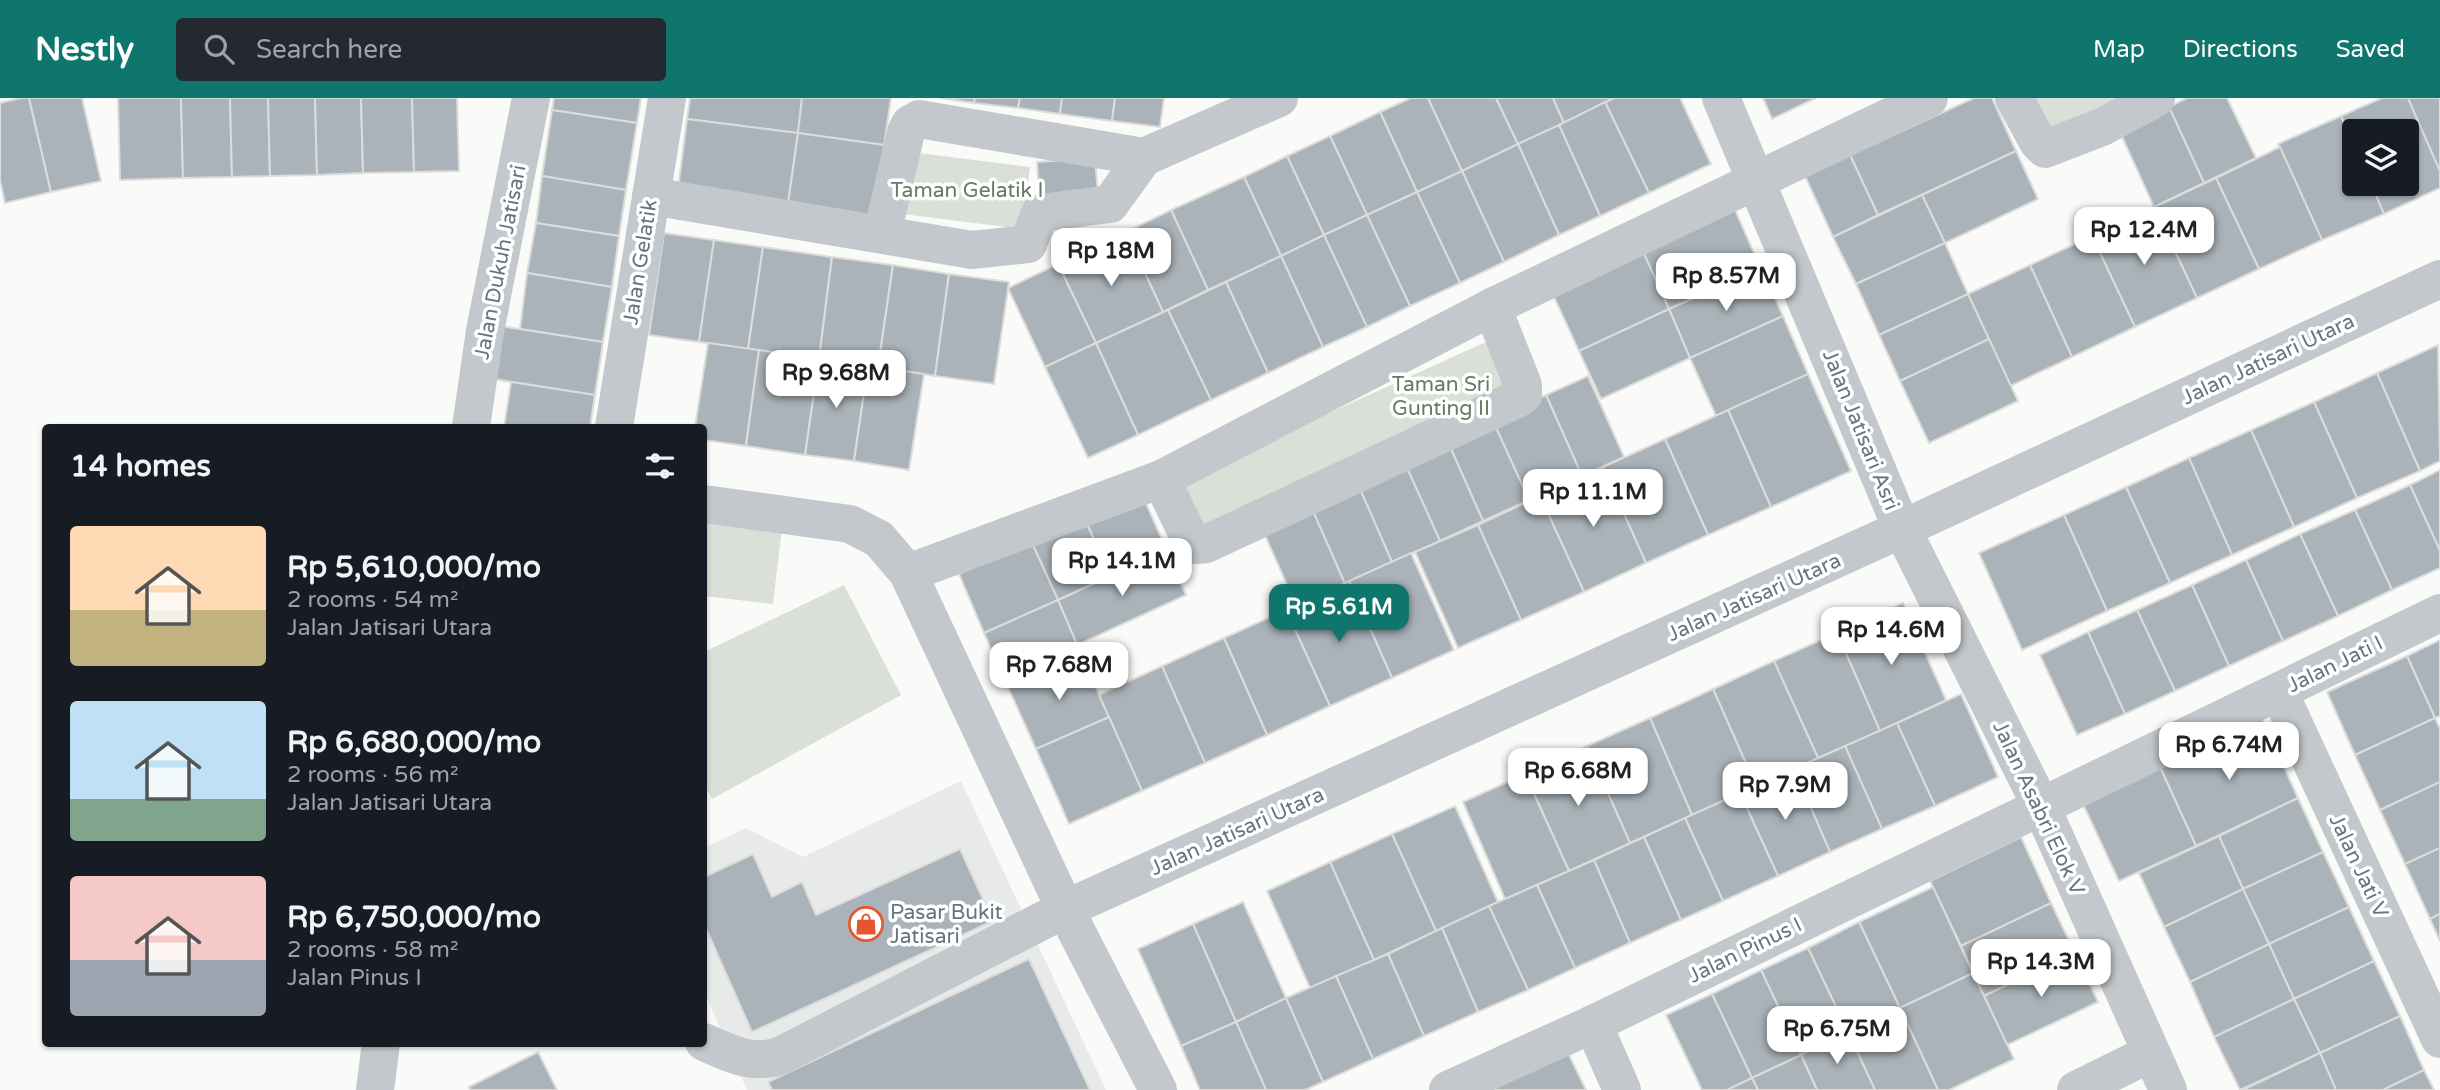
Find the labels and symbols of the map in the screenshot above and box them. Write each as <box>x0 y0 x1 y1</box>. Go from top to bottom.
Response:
street label: Jalan Dukuh Jatisari <box>469 163 532 361</box>
park label: Taman Gelatik I <box>891 178 1043 203</box>
street label: Jalan Gelatik <box>618 198 663 326</box>
pin: Rp 12.4M <box>2072 208 2216 267</box>
pin: Rp 18M <box>1054 228 1168 288</box>
pin: Rp 8.57M <box>1654 254 1798 313</box>
street label: Jalan Jatisari Utara <box>2178 309 2358 410</box>
street label: Jalan Jatisari Asri <box>1817 346 1904 514</box>
pin: Rp 9.68M <box>764 350 908 410</box>
park label: Taman Sri Gunting II <box>1392 372 1490 421</box>
pin: Rp 11.1M <box>1521 470 1665 529</box>
pin: Rp 14.1M <box>1050 538 1194 598</box>
street label: Jalan Jatisari Utara <box>1663 548 1845 647</box>
pin: Rp 5.61M <box>1267 584 1411 644</box>
pin: Rp 14.6M <box>1819 608 1963 667</box>
street label: Jalan Jati I <box>2283 631 2387 698</box>
pin: Rp 7.68M <box>987 642 1131 702</box>
street label: Jalan Asabri Elok V <box>1987 717 2090 900</box>
pin: Rp 6.74M <box>2157 722 2301 782</box>
pin: Rp 6.68M <box>1506 748 1650 808</box>
pin: Rp 7.9M <box>1720 762 1850 822</box>
street label: Jalan Jatisari Utara <box>1146 782 1328 881</box>
street label: Jalan Jati V <box>2324 810 2394 922</box>
place label: Pasar Bukit Jatisari <box>890 900 1003 949</box>
shop icon: Pasar Bukit Jatisari <box>847 905 885 943</box>
street label: Jalan Pinus I <box>1684 912 1806 989</box>
pin: Rp 14.3M <box>1969 940 2113 999</box>
pin: Rp 6.75M <box>1765 1006 1909 1066</box>

